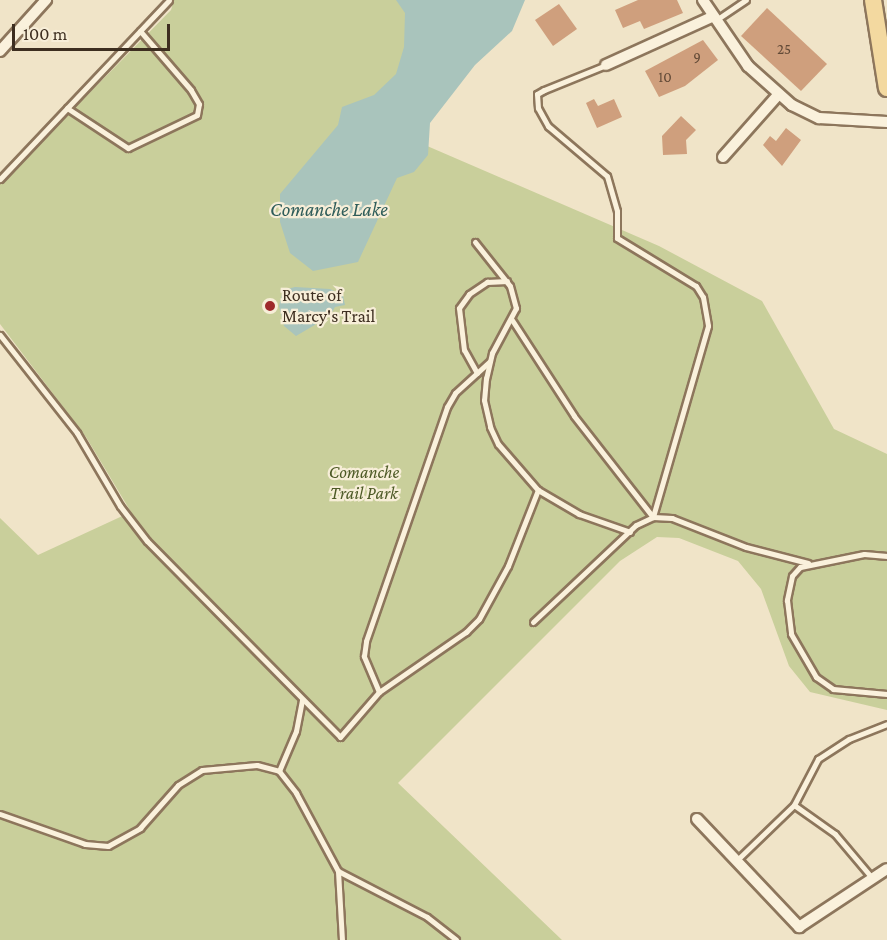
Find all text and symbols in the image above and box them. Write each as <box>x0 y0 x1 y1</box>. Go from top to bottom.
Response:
scale bar <box>15 12 172 50</box>
text: 100 m <box>23 24 67 44</box>
house number: 25 <box>777 41 791 59</box>
house number: 9 <box>693 49 701 67</box>
house number: 10 <box>658 69 672 87</box>
water label: Comanche Lake <box>270 197 388 221</box>
place label: Route of Marcy's Trail <box>282 285 375 328</box>
marker: Route of Marcy's Trail <box>263 299 277 313</box>
park label: Comanche Trail Park <box>329 462 399 504</box>

